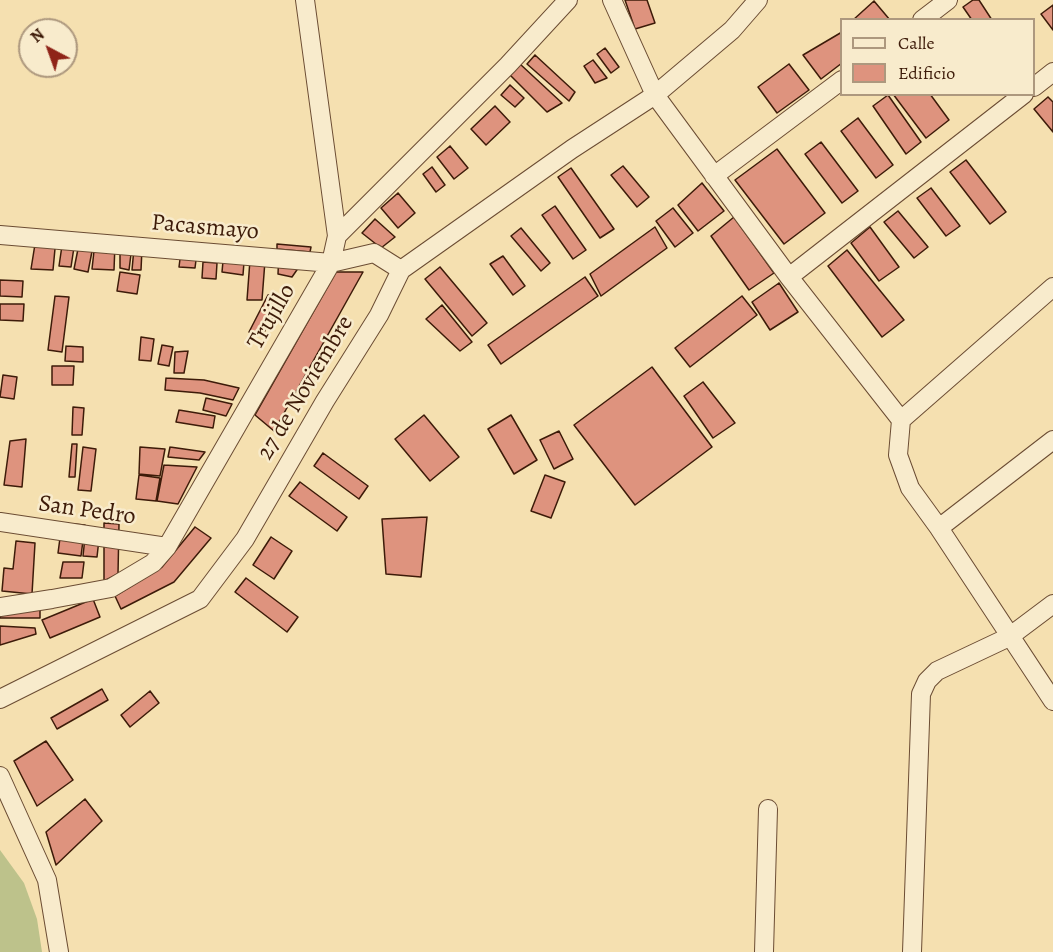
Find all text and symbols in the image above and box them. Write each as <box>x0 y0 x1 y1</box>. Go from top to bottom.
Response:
north arrow <box>18 18 78 78</box>
legend <box>840 18 1035 96</box>
text: N <box>26 24 49 48</box>
text: Calle <box>898 31 935 55</box>
text: Edificio <box>898 61 955 85</box>
street label: Pacasmayo <box>150 209 260 247</box>
street label: Trujillo <box>242 279 302 355</box>
street label: 27 de Noviembre <box>252 311 360 465</box>
street label: San Pedro <box>36 490 138 532</box>

